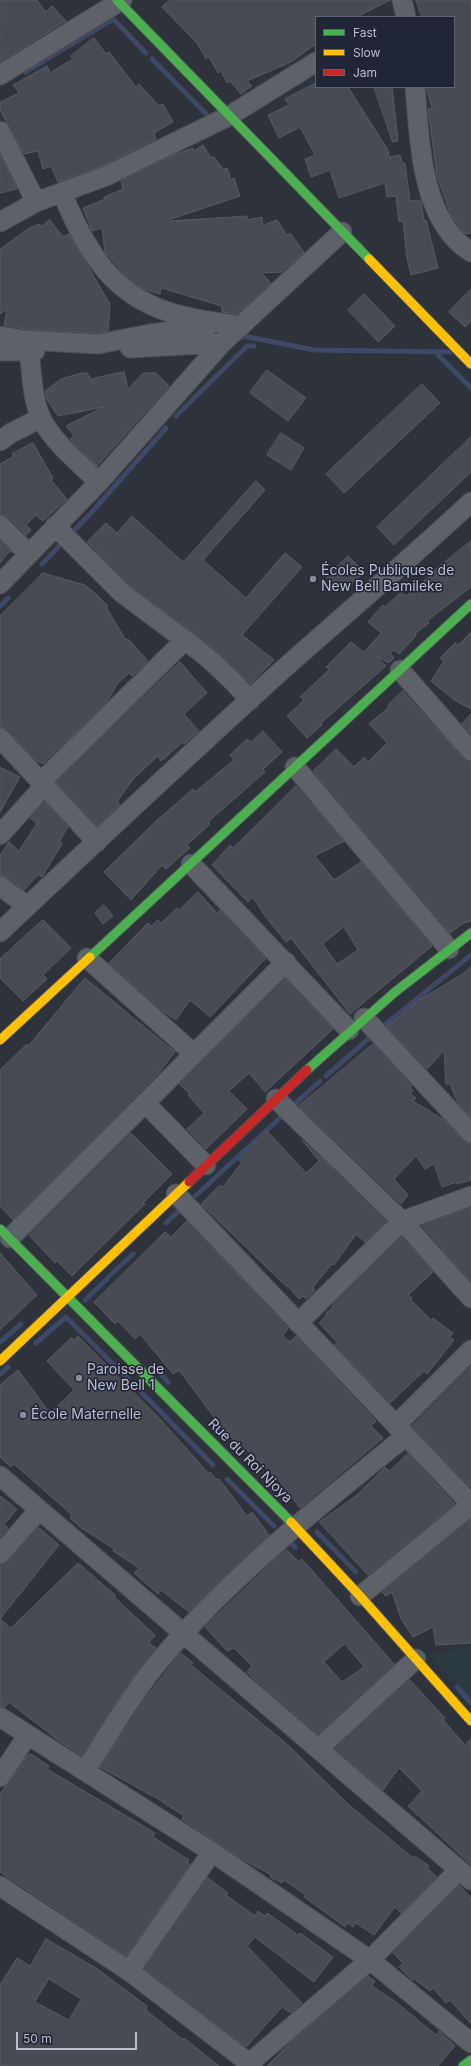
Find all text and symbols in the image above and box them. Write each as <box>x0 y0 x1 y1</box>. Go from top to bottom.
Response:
legend <box>315 16 455 88</box>
text: Fast <box>353 25 377 40</box>
text: Slow <box>353 45 380 60</box>
text: Jam <box>353 65 377 80</box>
place label: Écoles Publiques de New Bell Bamileke <box>321 563 454 596</box>
marker: Écoles Publiques de New Bell Bamileke <box>308 574 318 584</box>
place label: Paroisse de New Bell 1 <box>87 1362 164 1394</box>
marker: Paroisse de New Bell 1 <box>74 1373 84 1383</box>
place label: École Maternelle <box>31 1407 141 1423</box>
marker: École Maternelle <box>18 1410 28 1420</box>
street label: Rue du Roi Njoya <box>204 1415 296 1507</box>
scale bar <box>18 2024 139 2050</box>
text: 50 m <box>23 2031 52 2046</box>

